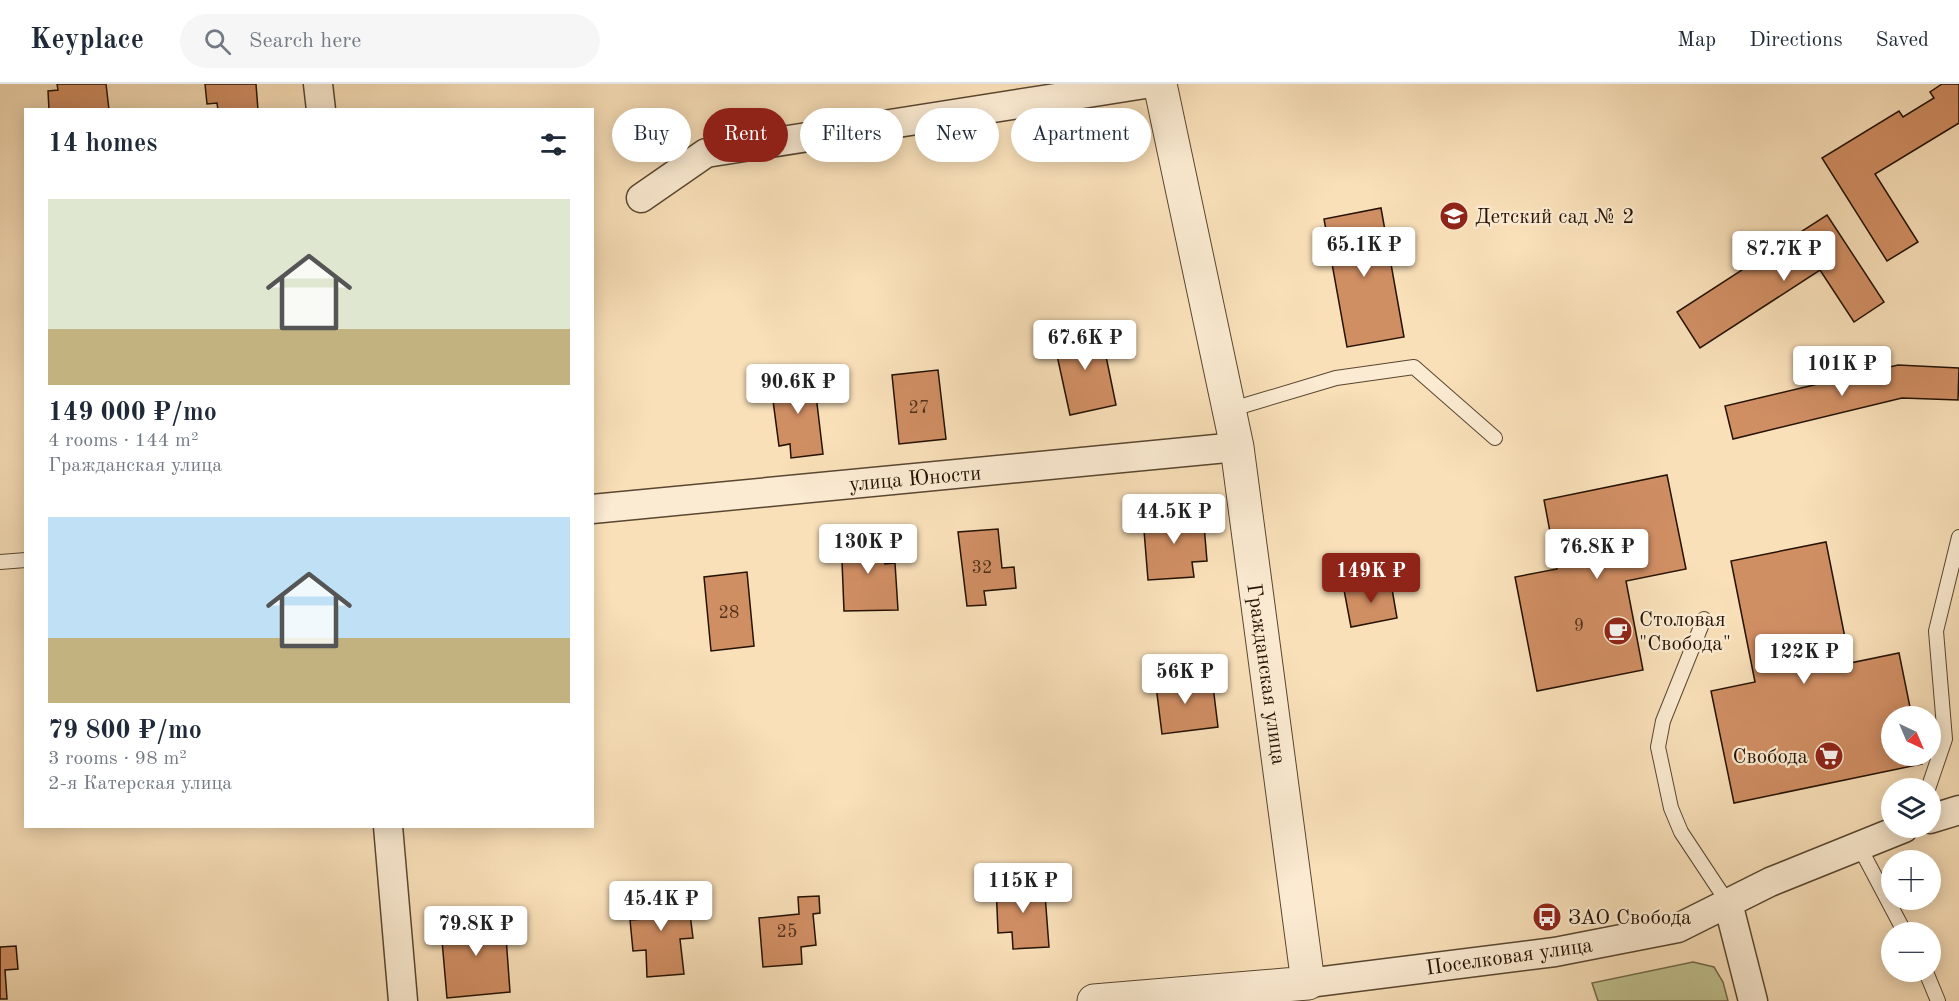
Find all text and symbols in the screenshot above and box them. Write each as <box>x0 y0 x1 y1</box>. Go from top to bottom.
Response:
search box <box>180 14 600 68</box>
icon: search <box>201 25 234 58</box>
text: Keyplace <box>30 27 144 55</box>
text: Search here <box>249 30 361 52</box>
text: Map <box>1677 30 1716 51</box>
text: Directions <box>1749 30 1843 51</box>
text: Saved <box>1876 30 1929 51</box>
chip: Buy <box>612 108 691 162</box>
chip: Rent <box>703 108 788 162</box>
chip: Filters <box>800 108 903 162</box>
chip: New <box>915 108 999 162</box>
chip: Apartment <box>1011 108 1151 162</box>
icon: filters <box>537 128 570 161</box>
text: 14 homes <box>48 131 157 157</box>
school or university icon: Детский сад № 2 <box>1438 200 1470 232</box>
place label: Детский сад № 2 <box>1475 207 1634 228</box>
pin: 65.1K ₽ <box>1309 227 1419 278</box>
pin: 87.7K ₽ <box>1729 231 1839 282</box>
text: 65.1K ₽ <box>1326 236 1402 256</box>
icon: home <box>255 238 363 346</box>
text: 87.7K ₽ <box>1746 240 1822 260</box>
pin: 67.6K ₽ <box>1030 320 1140 371</box>
text: 67.6K ₽ <box>1047 329 1123 349</box>
pin: 101K ₽ <box>1793 346 1891 397</box>
text: 101K ₽ <box>1807 355 1877 375</box>
pin: 90.6K ₽ <box>743 364 853 415</box>
text: 90.6K ₽ <box>760 373 836 393</box>
house number: 27 <box>909 399 929 417</box>
text: 149 000 ₽/mo <box>48 400 217 426</box>
text: 4 rooms · 144 m² <box>48 431 198 451</box>
text: Гражданская улица <box>48 456 222 476</box>
street label: улица Юности <box>848 463 982 496</box>
pin: 44.5K ₽ <box>1119 494 1229 545</box>
text: 44.5K ₽ <box>1136 503 1212 523</box>
pin: 130K ₽ <box>819 524 917 575</box>
pin: 76.8K ₽ <box>1542 529 1652 580</box>
text: 130K ₽ <box>833 533 903 553</box>
text: 76.8K ₽ <box>1559 538 1635 558</box>
pin: 149K ₽ <box>1322 553 1420 604</box>
icon: home <box>255 556 363 664</box>
house number: 32 <box>972 559 992 577</box>
text: 149K ₽ <box>1336 562 1406 582</box>
street label: Гражданская улица <box>1242 582 1289 766</box>
house number: 28 <box>719 604 739 622</box>
place label: Столовая "Свобода" <box>1639 610 1731 655</box>
cafe icon: Столовая "Свобода" <box>1602 615 1634 647</box>
house number: 9 <box>1574 617 1584 635</box>
pin: 122K ₽ <box>1755 634 1853 685</box>
text: 122K ₽ <box>1769 643 1839 663</box>
pin: 56K ₽ <box>1143 654 1227 705</box>
text: 56K ₽ <box>1156 663 1214 683</box>
north arrow <box>1881 706 1941 766</box>
map controls <box>1881 706 1941 982</box>
text: 79 800 ₽/mo <box>48 718 202 744</box>
supermarket icon: Свобода <box>1813 740 1845 772</box>
place label: Свобода <box>1733 747 1808 768</box>
text: 3 rooms · 98 m² <box>48 749 187 769</box>
text: 2-я Катерская улица <box>48 774 232 794</box>
button: layers <box>1881 778 1941 838</box>
button: + <box>1881 850 1941 910</box>
pin: 115K ₽ <box>974 863 1072 914</box>
text: 115K ₽ <box>988 872 1058 892</box>
pin: 45.4K ₽ <box>606 881 716 932</box>
text: 45.4K ₽ <box>623 890 699 910</box>
bus stop icon: ЗАО Свобода <box>1531 901 1563 933</box>
pin: 79.8K ₽ <box>421 906 531 957</box>
place label: ЗАО Свобода <box>1568 908 1691 929</box>
text: 79.8K ₽ <box>438 915 514 935</box>
button: − <box>1881 922 1941 982</box>
house number: 25 <box>777 923 797 941</box>
street label: Поселковая улица <box>1424 935 1594 980</box>

